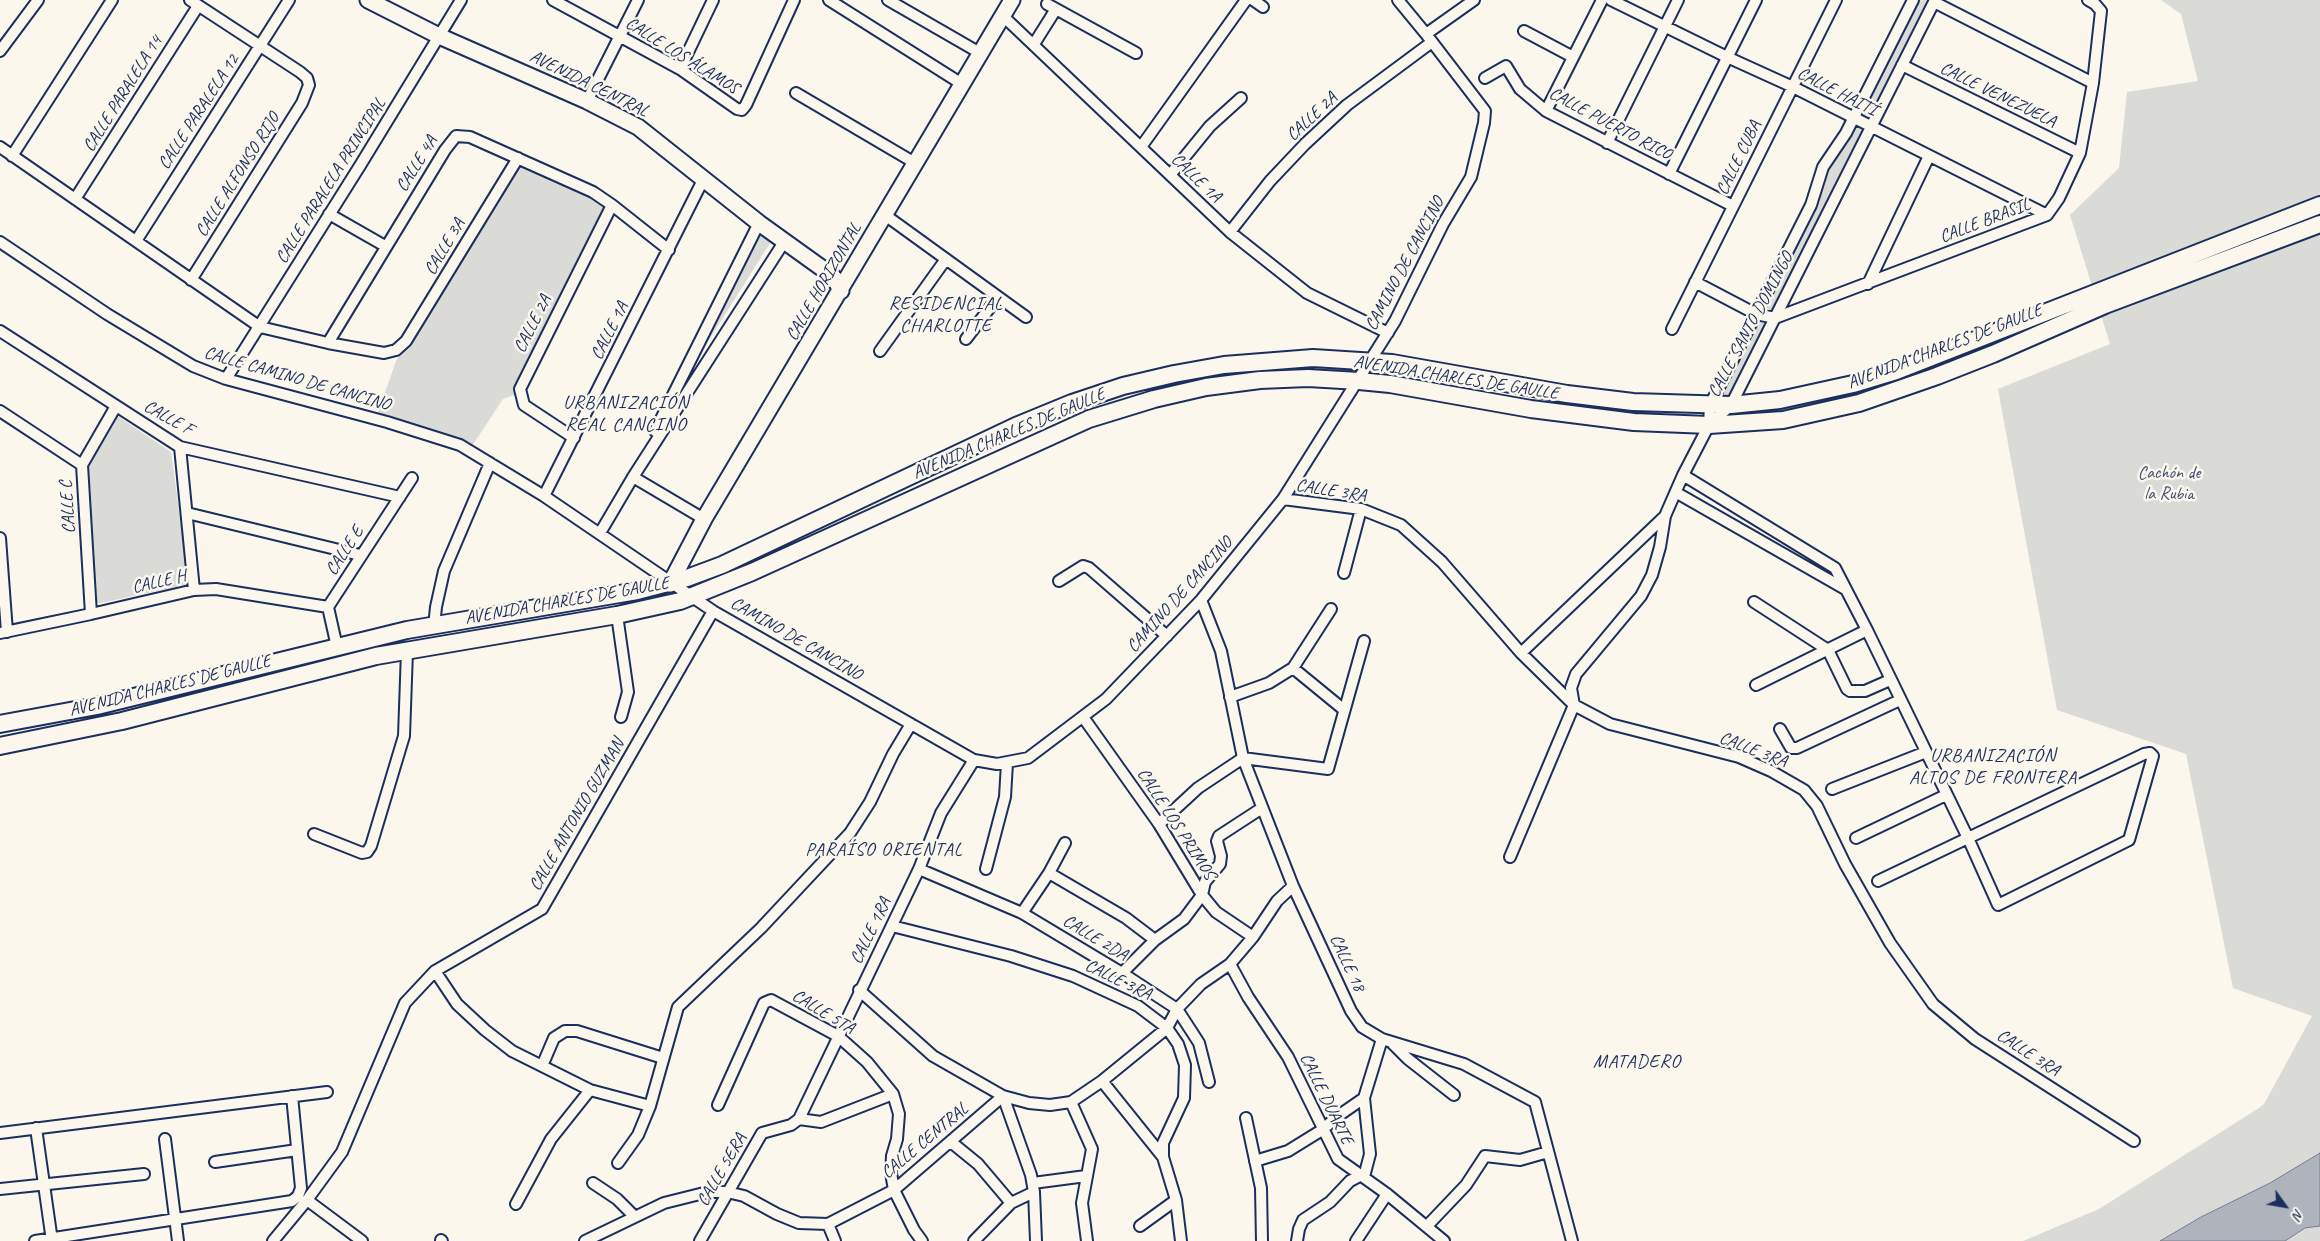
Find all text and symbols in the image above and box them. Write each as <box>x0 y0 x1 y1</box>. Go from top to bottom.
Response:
street label: CALLE LOS ÁLAMOS <box>621 13 743 99</box>
street label: CALLE PARALELA 14 <box>79 32 167 156</box>
street label: AVENIDA CENTRAL <box>526 46 652 122</box>
street label: CALLE PARALELA 12 <box>154 50 244 174</box>
street label: CALLE VENEZUELA <box>1936 58 2060 132</box>
street label: CALLE HAITÍ <box>1794 63 1880 121</box>
street label: CALLE PUERTO RICO <box>1545 83 1675 165</box>
street label: CALLE 2A <box>1282 88 1342 146</box>
street label: CALLE PARALELA PRINCIPAL <box>271 94 391 268</box>
street label: CALLE ALFONSO RIJO <box>191 109 285 241</box>
street label: CALLE CUBA <box>1712 117 1766 199</box>
street label: CALLE 4A <box>391 132 443 196</box>
street label: CALLE 1A <box>1166 149 1226 207</box>
street label: CAMINO DE CANCINO <box>1361 194 1449 334</box>
street label: CALLE BRASIL <box>1937 194 2033 248</box>
street label: CALLE 3A <box>420 215 470 279</box>
street label: CALLE HORIZONTAL <box>782 219 866 345</box>
street label: CALLE SANTO DOMINGO <box>1704 249 1798 401</box>
street label: CALLE 2A <box>509 292 557 356</box>
district label: RESIDENCIAL CHARLOTTE <box>888 293 1004 337</box>
street label: CALLE 1A <box>586 299 634 363</box>
street label: AVENIDA CHARLES DE GAULLE <box>1845 300 2045 394</box>
street label: CALLE CAMINO DE CANCINO <box>201 342 393 416</box>
street label: AVENIDA CHARLES DE GAULLE <box>1352 351 1560 405</box>
street label: AVENIDA CHARLES DE GAULLE <box>910 384 1108 484</box>
district label: URBANIZACIÓN REAL CANCINO <box>562 392 690 436</box>
street label: CALLE F <box>140 396 196 440</box>
park label: Cachón de la Rubia <box>2138 462 2200 504</box>
street label: CALLE 3RA <box>1294 475 1368 507</box>
street label: CALLE C <box>55 480 81 534</box>
street label: CALLE E <box>321 522 369 580</box>
street label: CAMINO DE CANCINO <box>1122 533 1238 657</box>
street label: CALLE H <box>130 565 188 599</box>
street label: AVENIDA CHARLES DE GAULLE <box>463 572 671 630</box>
street label: CAMINO DE CANCINO <box>727 593 865 685</box>
street label: AVENIDA CHARLES DE GAULLE <box>67 650 273 722</box>
street label: CALLE 3RA <box>1716 727 1790 773</box>
street label: CALLE ANTONIO GUZMAN <box>525 735 629 895</box>
district label: URBANIZACIÓN ALTOS DE FRONTERA <box>1908 745 2078 789</box>
street label: CALLE LOS PRIMOS <box>1132 764 1220 884</box>
district label: PARAÍSO ORIENTAL <box>803 839 965 861</box>
street label: CALLE 1RA <box>846 894 896 968</box>
street label: CALLE 2DA <box>1059 910 1131 966</box>
street label: CALLE 18 <box>1324 931 1370 995</box>
street label: CALLE 3RA <box>1081 955 1155 1005</box>
street label: CALLE 5TA <box>788 985 858 1039</box>
street label: CALLE 3RA <box>1992 1025 2064 1081</box>
street label: CALLE DUARTE <box>1295 1050 1357 1148</box>
district label: MATADERO <box>1592 1051 1682 1073</box>
street label: CALLE CENTRAL <box>877 1098 973 1184</box>
street label: CALLE 5ERA <box>692 1130 752 1210</box>
north arrow <box>2260 1181 2310 1231</box>
text: N <box>2289 1206 2308 1222</box>

